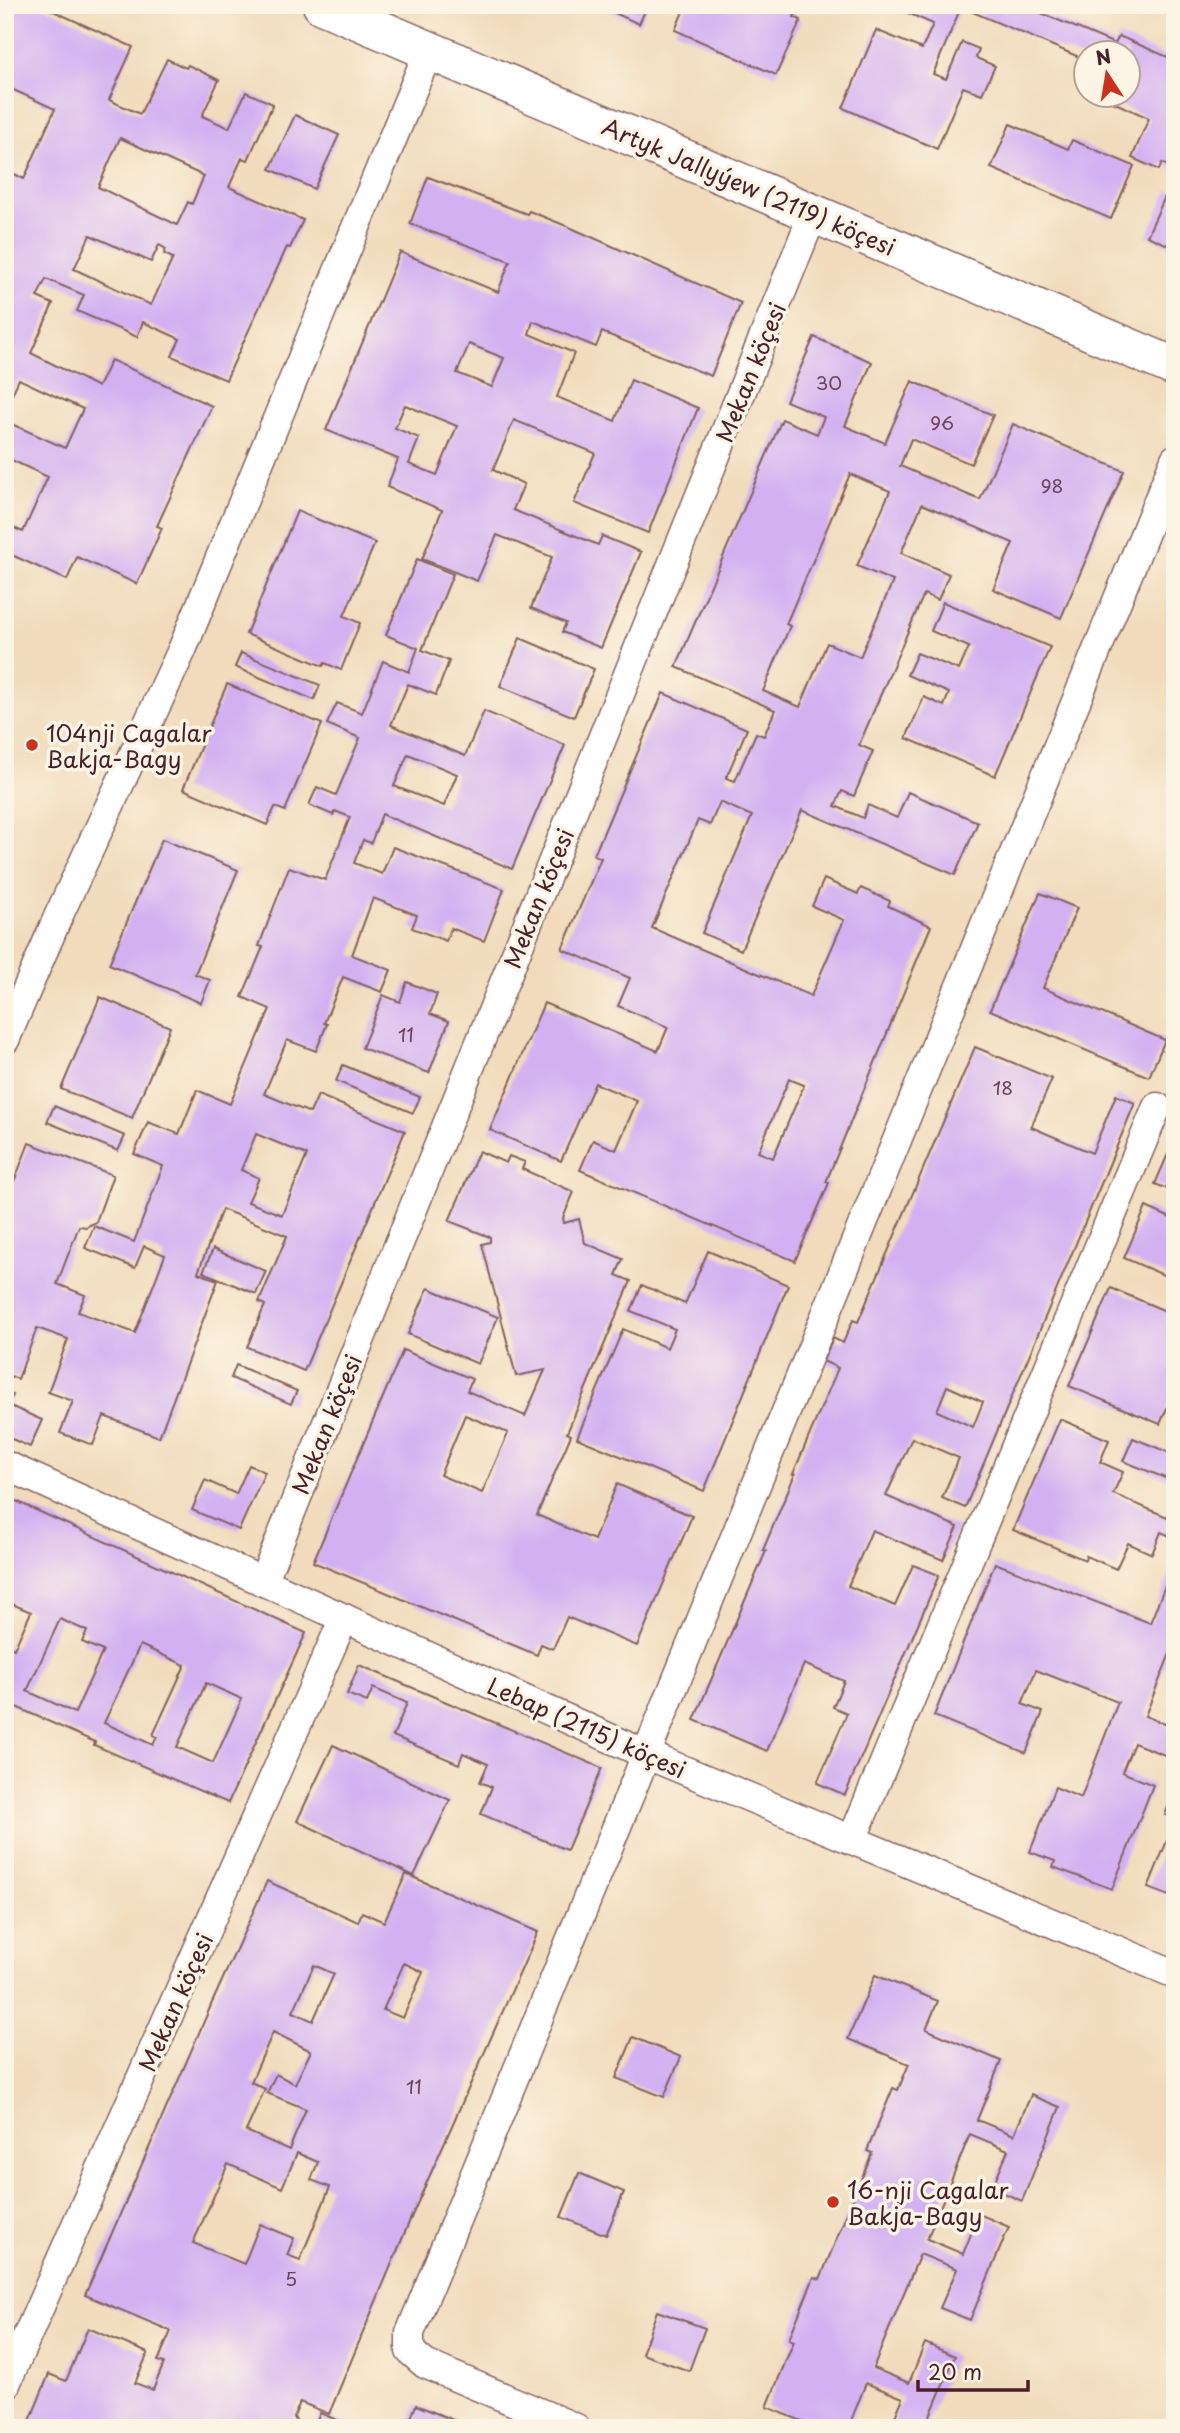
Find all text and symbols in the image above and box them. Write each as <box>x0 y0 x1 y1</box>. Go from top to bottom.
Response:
north arrow <box>1072 38 1142 108</box>
text: N <box>1093 41 1114 72</box>
street label: Artyk Jallyýew (2119) köçesi <box>597 108 901 264</box>
street label: Mekan köçesi <box>706 297 794 447</box>
house number: 30 <box>816 368 842 396</box>
house number: 96 <box>930 408 954 436</box>
house number: 98 <box>1041 471 1064 499</box>
place label: 104nji Cagalar Bakja-Bagy <box>46 715 212 776</box>
marker: 104nji Cagalar Bakja-Bagy <box>24 737 40 753</box>
street label: Mekan köçesi <box>494 823 582 973</box>
house number: 11 <box>398 1020 414 1048</box>
house number: 18 <box>993 1073 1013 1101</box>
street label: Mekan köçesi <box>282 1349 370 1499</box>
street label: Lebap (2115) köçesi <box>482 1667 692 1787</box>
street label: Mekan köçesi <box>129 1927 221 2077</box>
house number: 11 <box>406 2072 422 2100</box>
place label: 16-nji Cagalar Bakja-Bagy <box>847 2172 1009 2233</box>
marker: 16-nji Cagalar Bakja-Bagy <box>825 2194 841 2210</box>
house number: 5 <box>285 2264 297 2292</box>
scale bar <box>918 2349 1028 2393</box>
text: 20 m <box>928 2355 982 2387</box>

